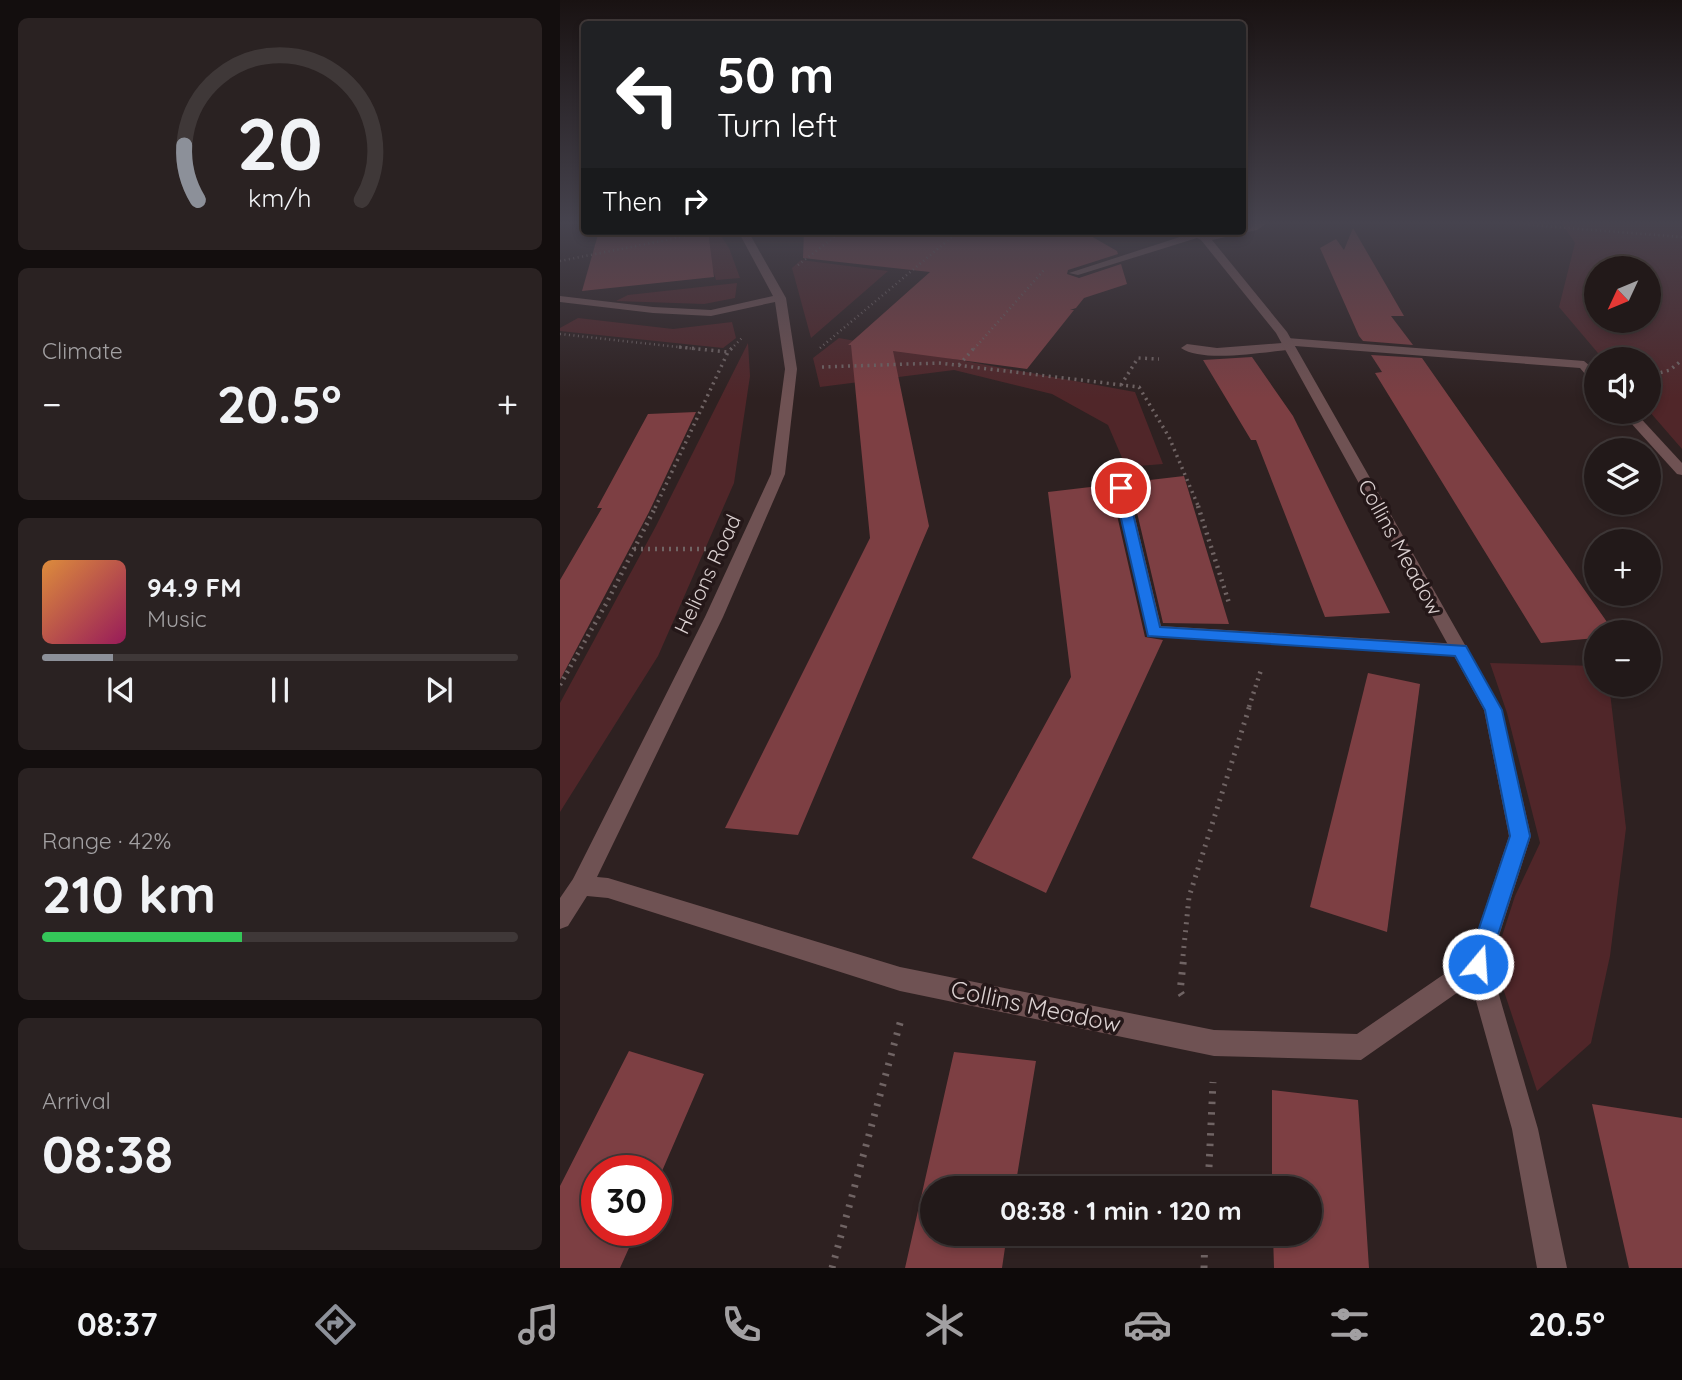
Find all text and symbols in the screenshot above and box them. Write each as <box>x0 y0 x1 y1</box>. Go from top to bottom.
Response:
text: 50 m <box>717 44 834 105</box>
icon: left <box>602 49 693 140</box>
text: 20 <box>237 97 323 188</box>
text: Turn left <box>717 105 838 145</box>
text: km/h <box>248 182 312 213</box>
icon: right <box>676 182 714 220</box>
text: Then <box>602 185 662 218</box>
north arrow <box>1584 256 1661 332</box>
map controls <box>1584 256 1661 697</box>
text: Climate <box>42 336 123 365</box>
button: sound <box>1584 347 1661 424</box>
text: 20.5° <box>217 371 342 436</box>
text: − <box>42 380 62 428</box>
text: + <box>497 380 518 428</box>
button: layers <box>1584 438 1661 515</box>
pin <box>1091 458 1151 518</box>
icon: arrive <box>1102 469 1140 507</box>
street label: Collins Meadow <box>1353 474 1449 620</box>
street label: Helions Road <box>668 510 746 638</box>
button: + <box>1584 529 1661 606</box>
text: 94.9 FM <box>147 571 241 604</box>
text: Music <box>147 604 207 633</box>
button: − <box>1584 620 1661 697</box>
icon: previous <box>102 671 140 709</box>
icon: pause <box>261 671 299 709</box>
icon: next <box>420 671 458 709</box>
text: Range · 42% <box>42 826 171 855</box>
text: 210 km <box>42 861 216 926</box>
position arrow <box>1441 927 1515 1001</box>
street label: Collins Meadow <box>948 973 1124 1039</box>
text: Arrival <box>42 1086 111 1115</box>
text: 08:38 <box>42 1121 173 1186</box>
speed limit sign: 30 <box>581 1155 672 1246</box>
text: 08:38 · 1 min · 120 m <box>1000 1194 1242 1227</box>
icon: directions <box>311 1300 360 1349</box>
icon: music <box>514 1300 563 1349</box>
icon: phone <box>717 1300 766 1349</box>
icon: climate <box>920 1300 969 1349</box>
icon: car <box>1123 1300 1172 1349</box>
icon: filters <box>1325 1300 1374 1349</box>
text: 08:37 <box>77 1304 158 1344</box>
text: 20.5° <box>1528 1304 1605 1344</box>

